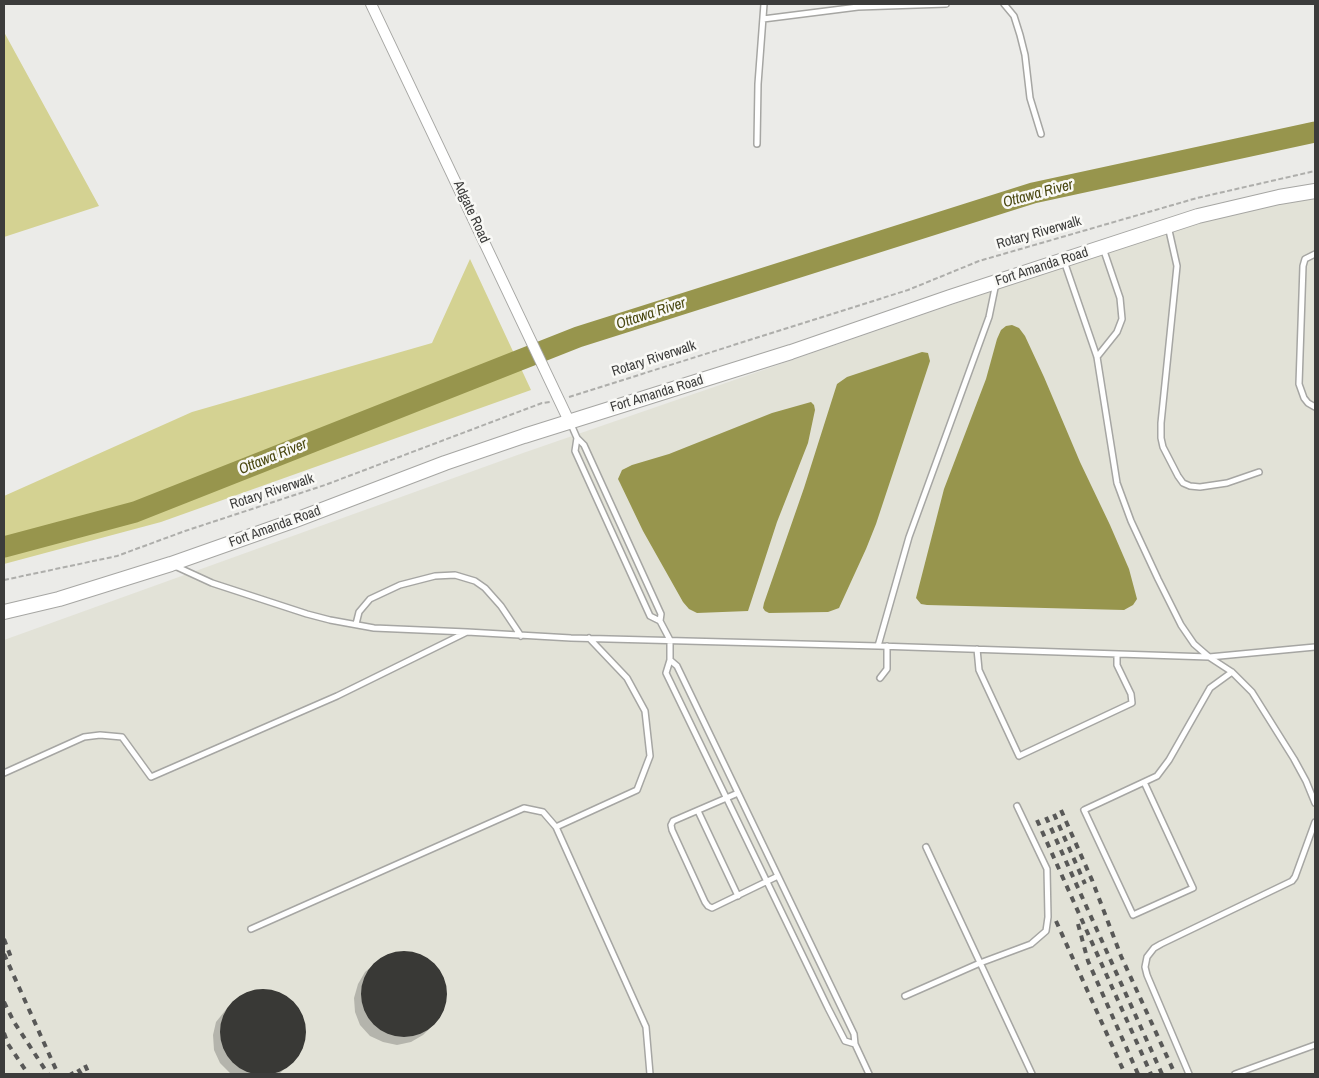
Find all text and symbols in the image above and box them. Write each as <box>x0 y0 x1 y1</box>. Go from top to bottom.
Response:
water label: Ottawa River <box>1001 176 1075 212</box>
street label: Adgate Road <box>449 178 493 246</box>
street label: Rotary Riverwalk <box>995 213 1083 253</box>
street label: Fort Amanda Road <box>994 244 1090 290</box>
water label: Ottawa River <box>614 294 688 334</box>
street label: Rotary Riverwalk <box>610 338 698 380</box>
street label: Fort Amanda Road <box>608 372 706 416</box>
water label: Ottawa River <box>236 435 310 479</box>
street label: Rotary Riverwalk <box>228 471 316 513</box>
street label: Fort Amanda Road <box>227 503 323 551</box>

